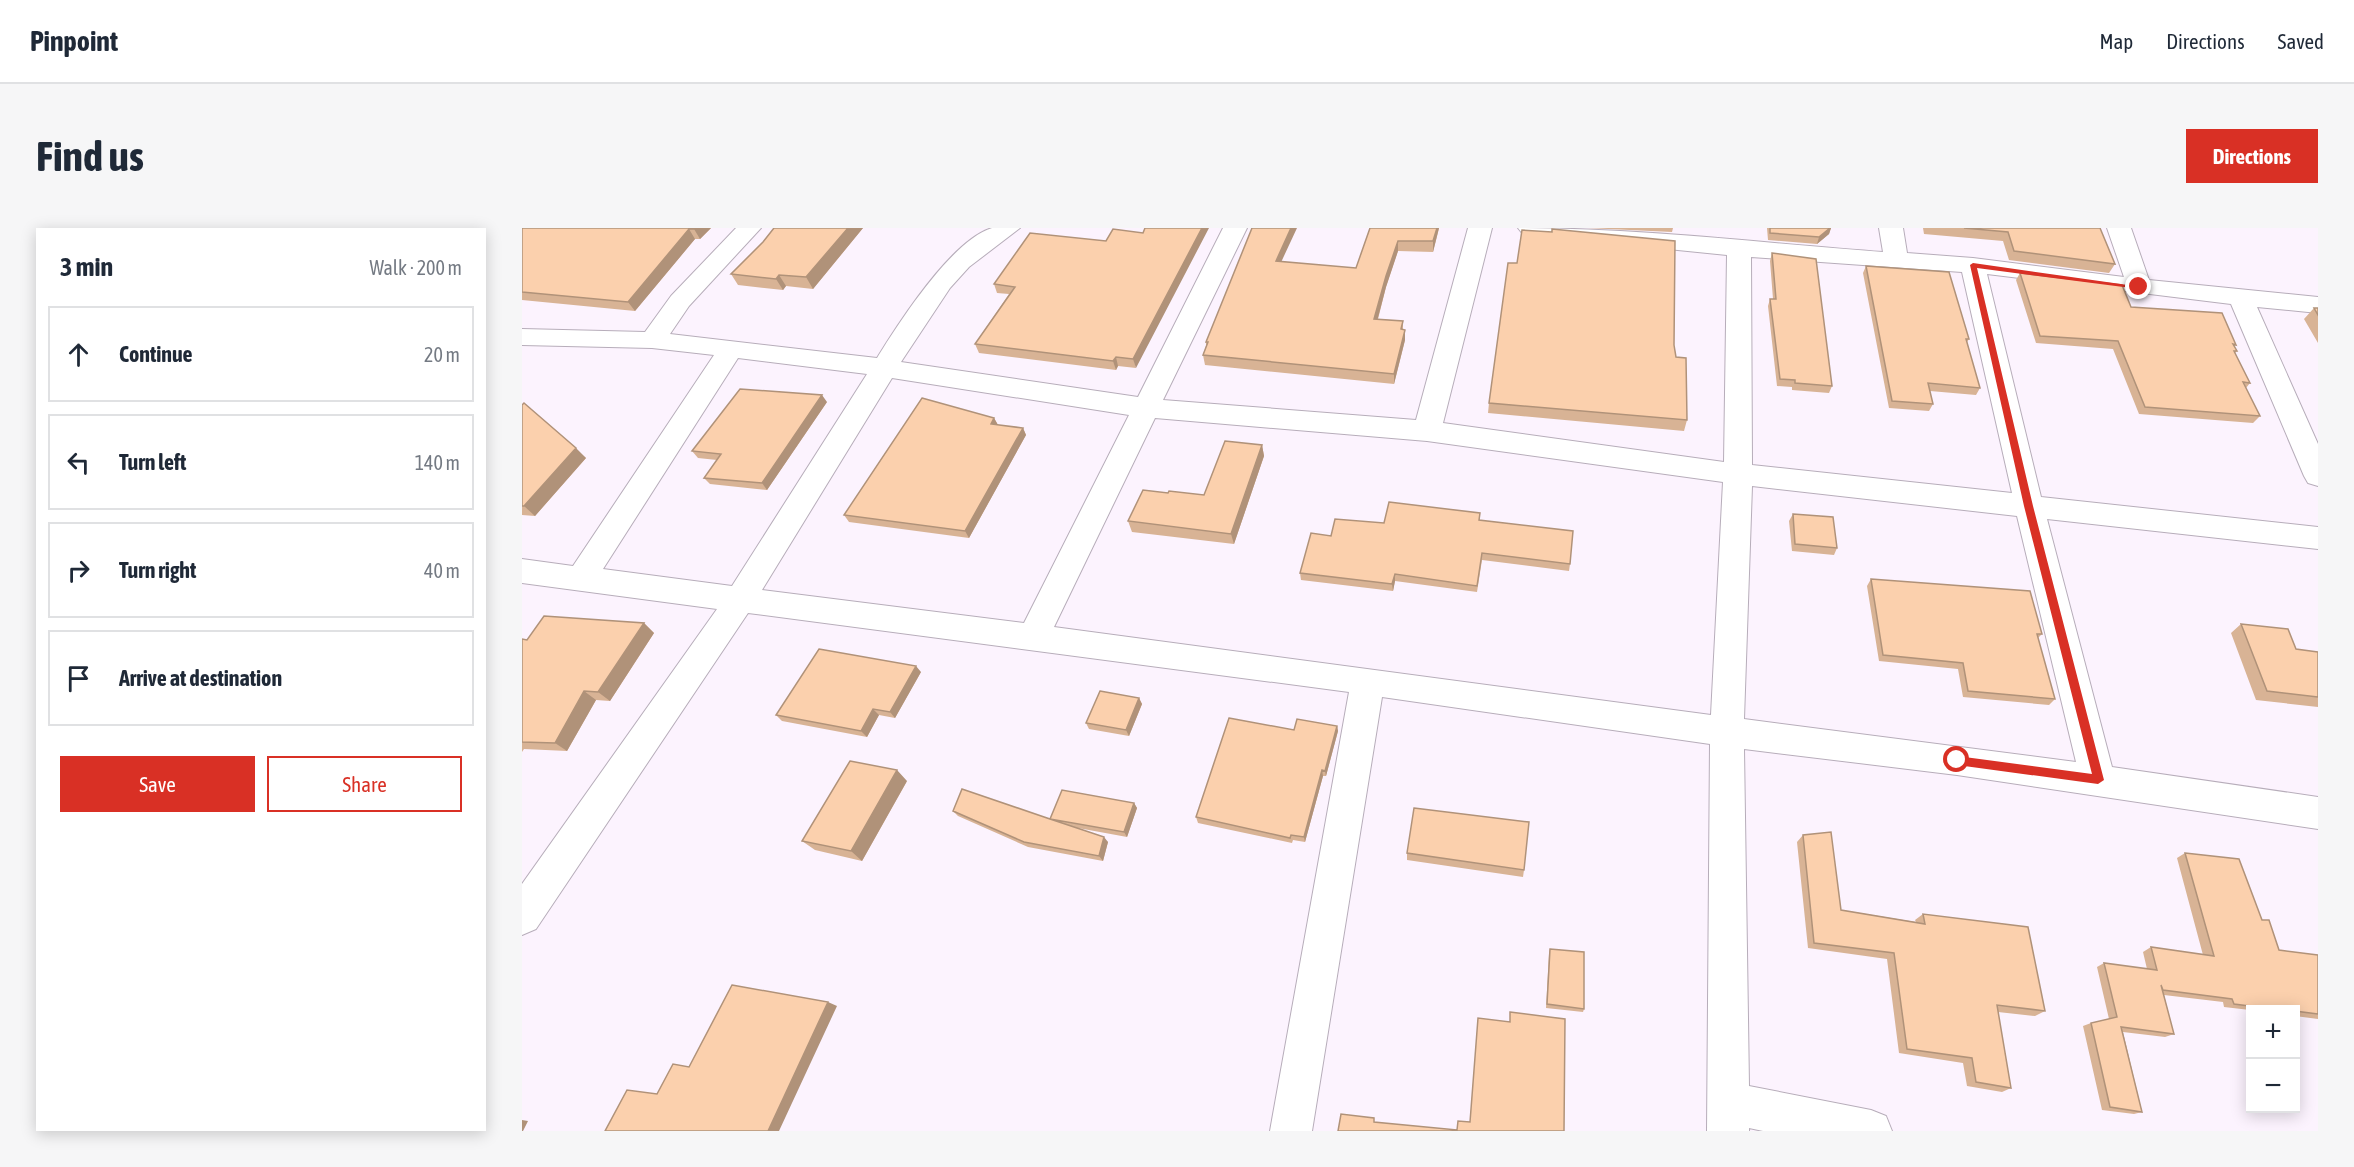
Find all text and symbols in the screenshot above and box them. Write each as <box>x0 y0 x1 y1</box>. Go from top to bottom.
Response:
text: Pinpoint <box>30 25 118 57</box>
text: Map <box>2099 29 2133 53</box>
text: Directions <box>2166 29 2245 53</box>
text: Saved <box>2278 29 2324 53</box>
button: Directions <box>2186 129 2318 183</box>
text: Find us <box>36 132 144 180</box>
text: 3 min <box>60 252 113 282</box>
text: Walk · 200 m <box>370 256 462 279</box>
route end <box>2125 273 2151 299</box>
icon: ahead <box>62 338 95 371</box>
text: Continue <box>119 341 193 367</box>
text: 20 m <box>424 343 460 366</box>
icon: left <box>62 446 95 479</box>
text: Turn left <box>119 449 186 475</box>
text: 140 m <box>415 451 460 474</box>
icon: right <box>62 554 95 587</box>
text: Turn right <box>119 557 196 583</box>
text: 40 m <box>424 559 460 582</box>
icon: arrive <box>62 662 95 695</box>
text: Arrive at destination <box>119 665 282 691</box>
route start <box>1943 746 1969 772</box>
button: Save <box>60 756 255 812</box>
button: Share <box>267 756 462 812</box>
map controls <box>2246 1005 2300 1113</box>
button: + <box>2246 1005 2300 1059</box>
button: − <box>2246 1059 2300 1113</box>

